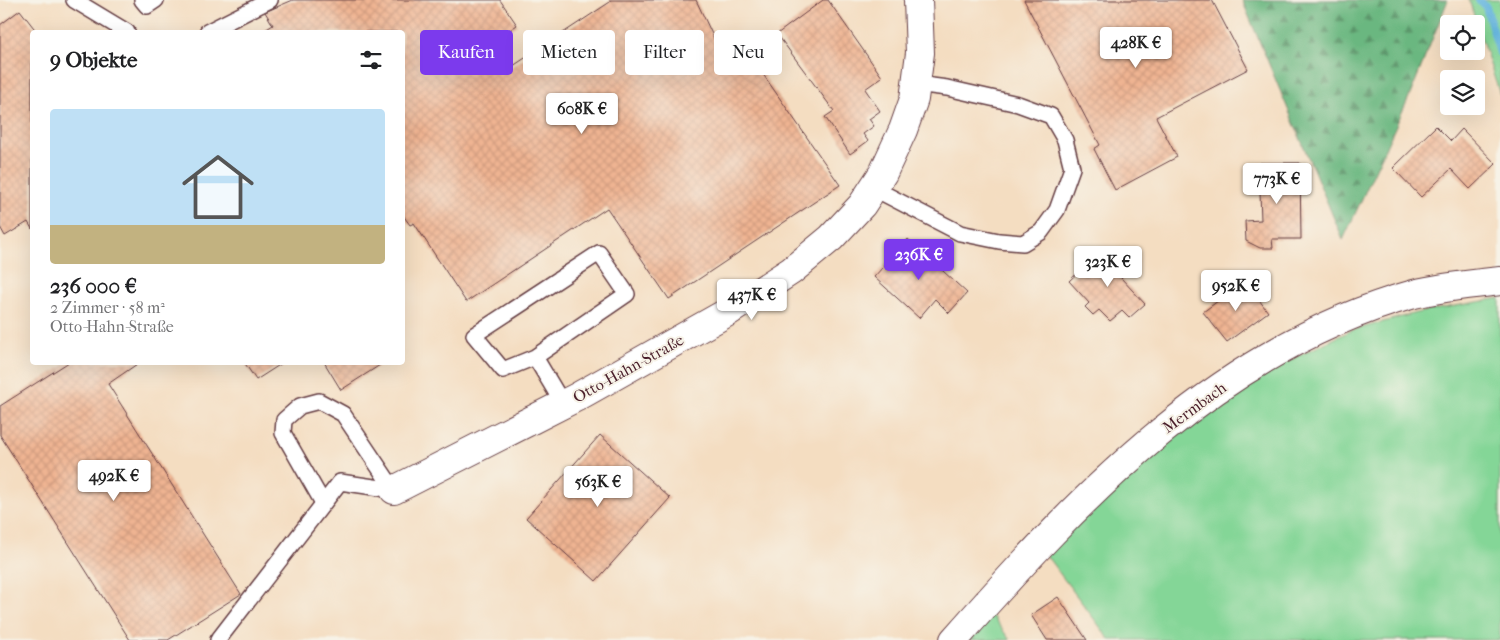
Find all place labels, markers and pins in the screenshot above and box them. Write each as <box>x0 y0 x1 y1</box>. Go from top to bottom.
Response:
pin: 428K € <box>1095 27 1177 69</box>
pin: 608K € <box>541 92 623 135</box>
pin: 773K € <box>1236 162 1318 205</box>
pin: 236K € <box>878 238 960 281</box>
pin: 323K € <box>1067 246 1149 288</box>
pin: 952K € <box>1195 270 1277 312</box>
pin: 437K € <box>711 278 793 321</box>
pin: 492K € <box>73 460 155 502</box>
pin: 563K € <box>557 466 639 508</box>

